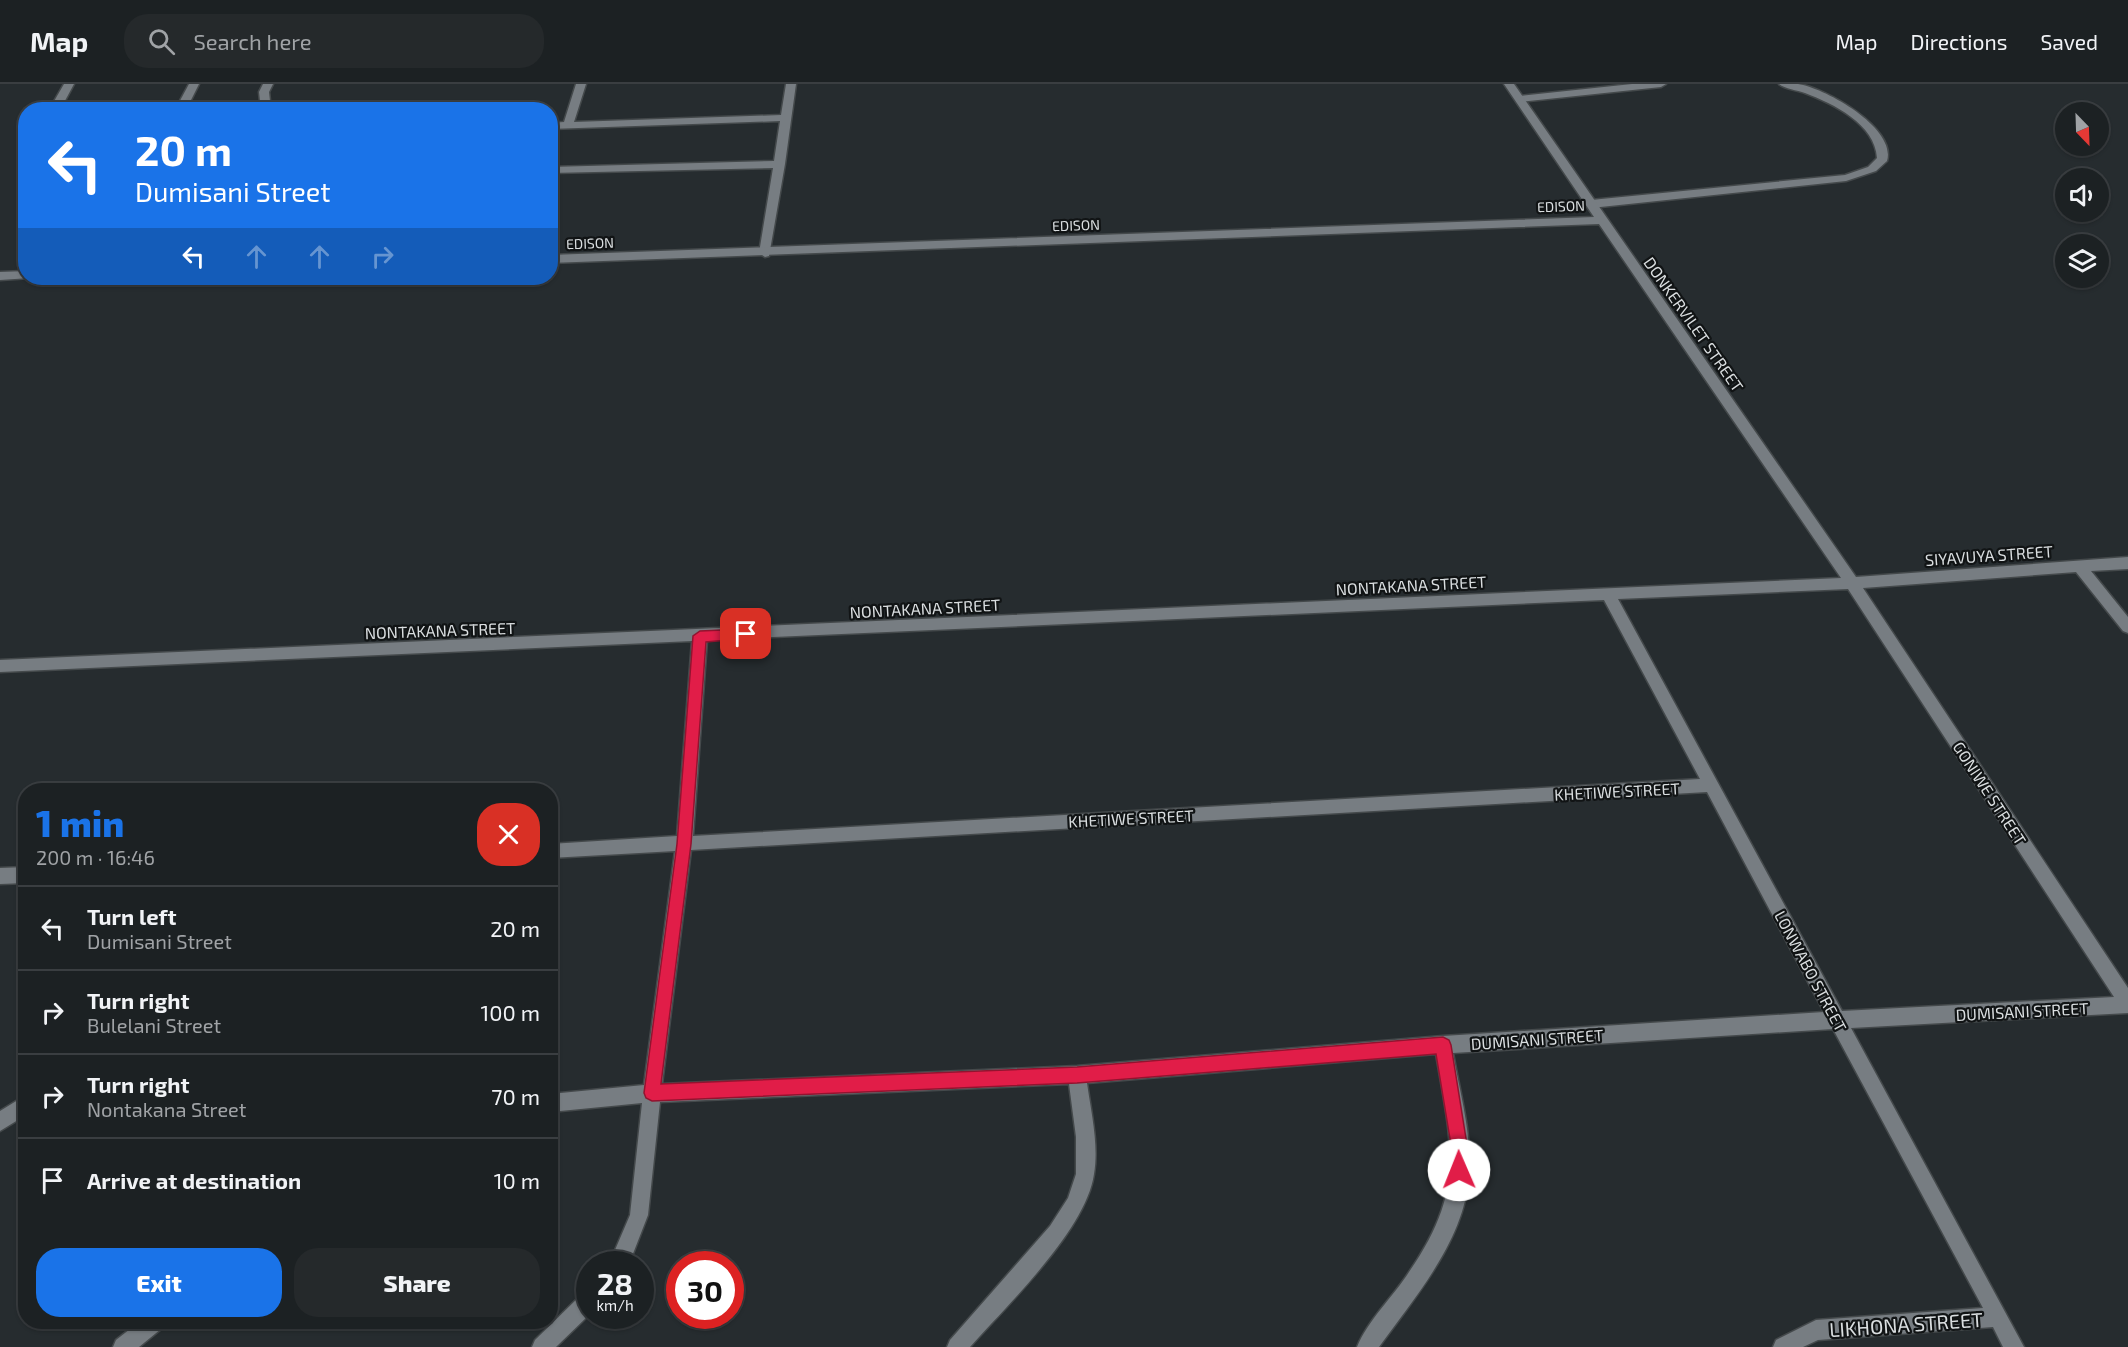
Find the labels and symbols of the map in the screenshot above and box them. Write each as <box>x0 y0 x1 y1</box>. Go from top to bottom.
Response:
north arrow <box>2055 102 2109 156</box>
street label: EDISON <box>1537 197 1585 215</box>
street label: EDISON <box>1052 216 1100 234</box>
street label: EDISON <box>566 234 614 252</box>
street label: DONKERVILET STREET <box>1640 253 1748 395</box>
street label: SIYAVUYA STREET <box>1925 541 2053 569</box>
street label: NONTAKANA STREET <box>1335 572 1487 598</box>
street label: NONTAKANA STREET <box>849 595 1001 621</box>
pin <box>720 608 771 659</box>
street label: NONTAKANA STREET <box>364 618 516 642</box>
street label: GONIWE STREET <box>1950 738 2030 848</box>
street label: KHETIWE STREET <box>1554 778 1680 804</box>
street label: KHETIWE STREET <box>1068 805 1194 831</box>
street label: LONWABO STREET <box>1771 907 1851 1035</box>
street label: DUMISANI STREET <box>1955 998 2089 1024</box>
street label: DUMISANI STREET <box>1470 1025 1604 1053</box>
position arrow <box>1427 1138 1491 1202</box>
speed limit sign: 30 <box>666 1251 744 1329</box>
street label: LIKHONA STREET <box>1828 1307 1984 1341</box>

